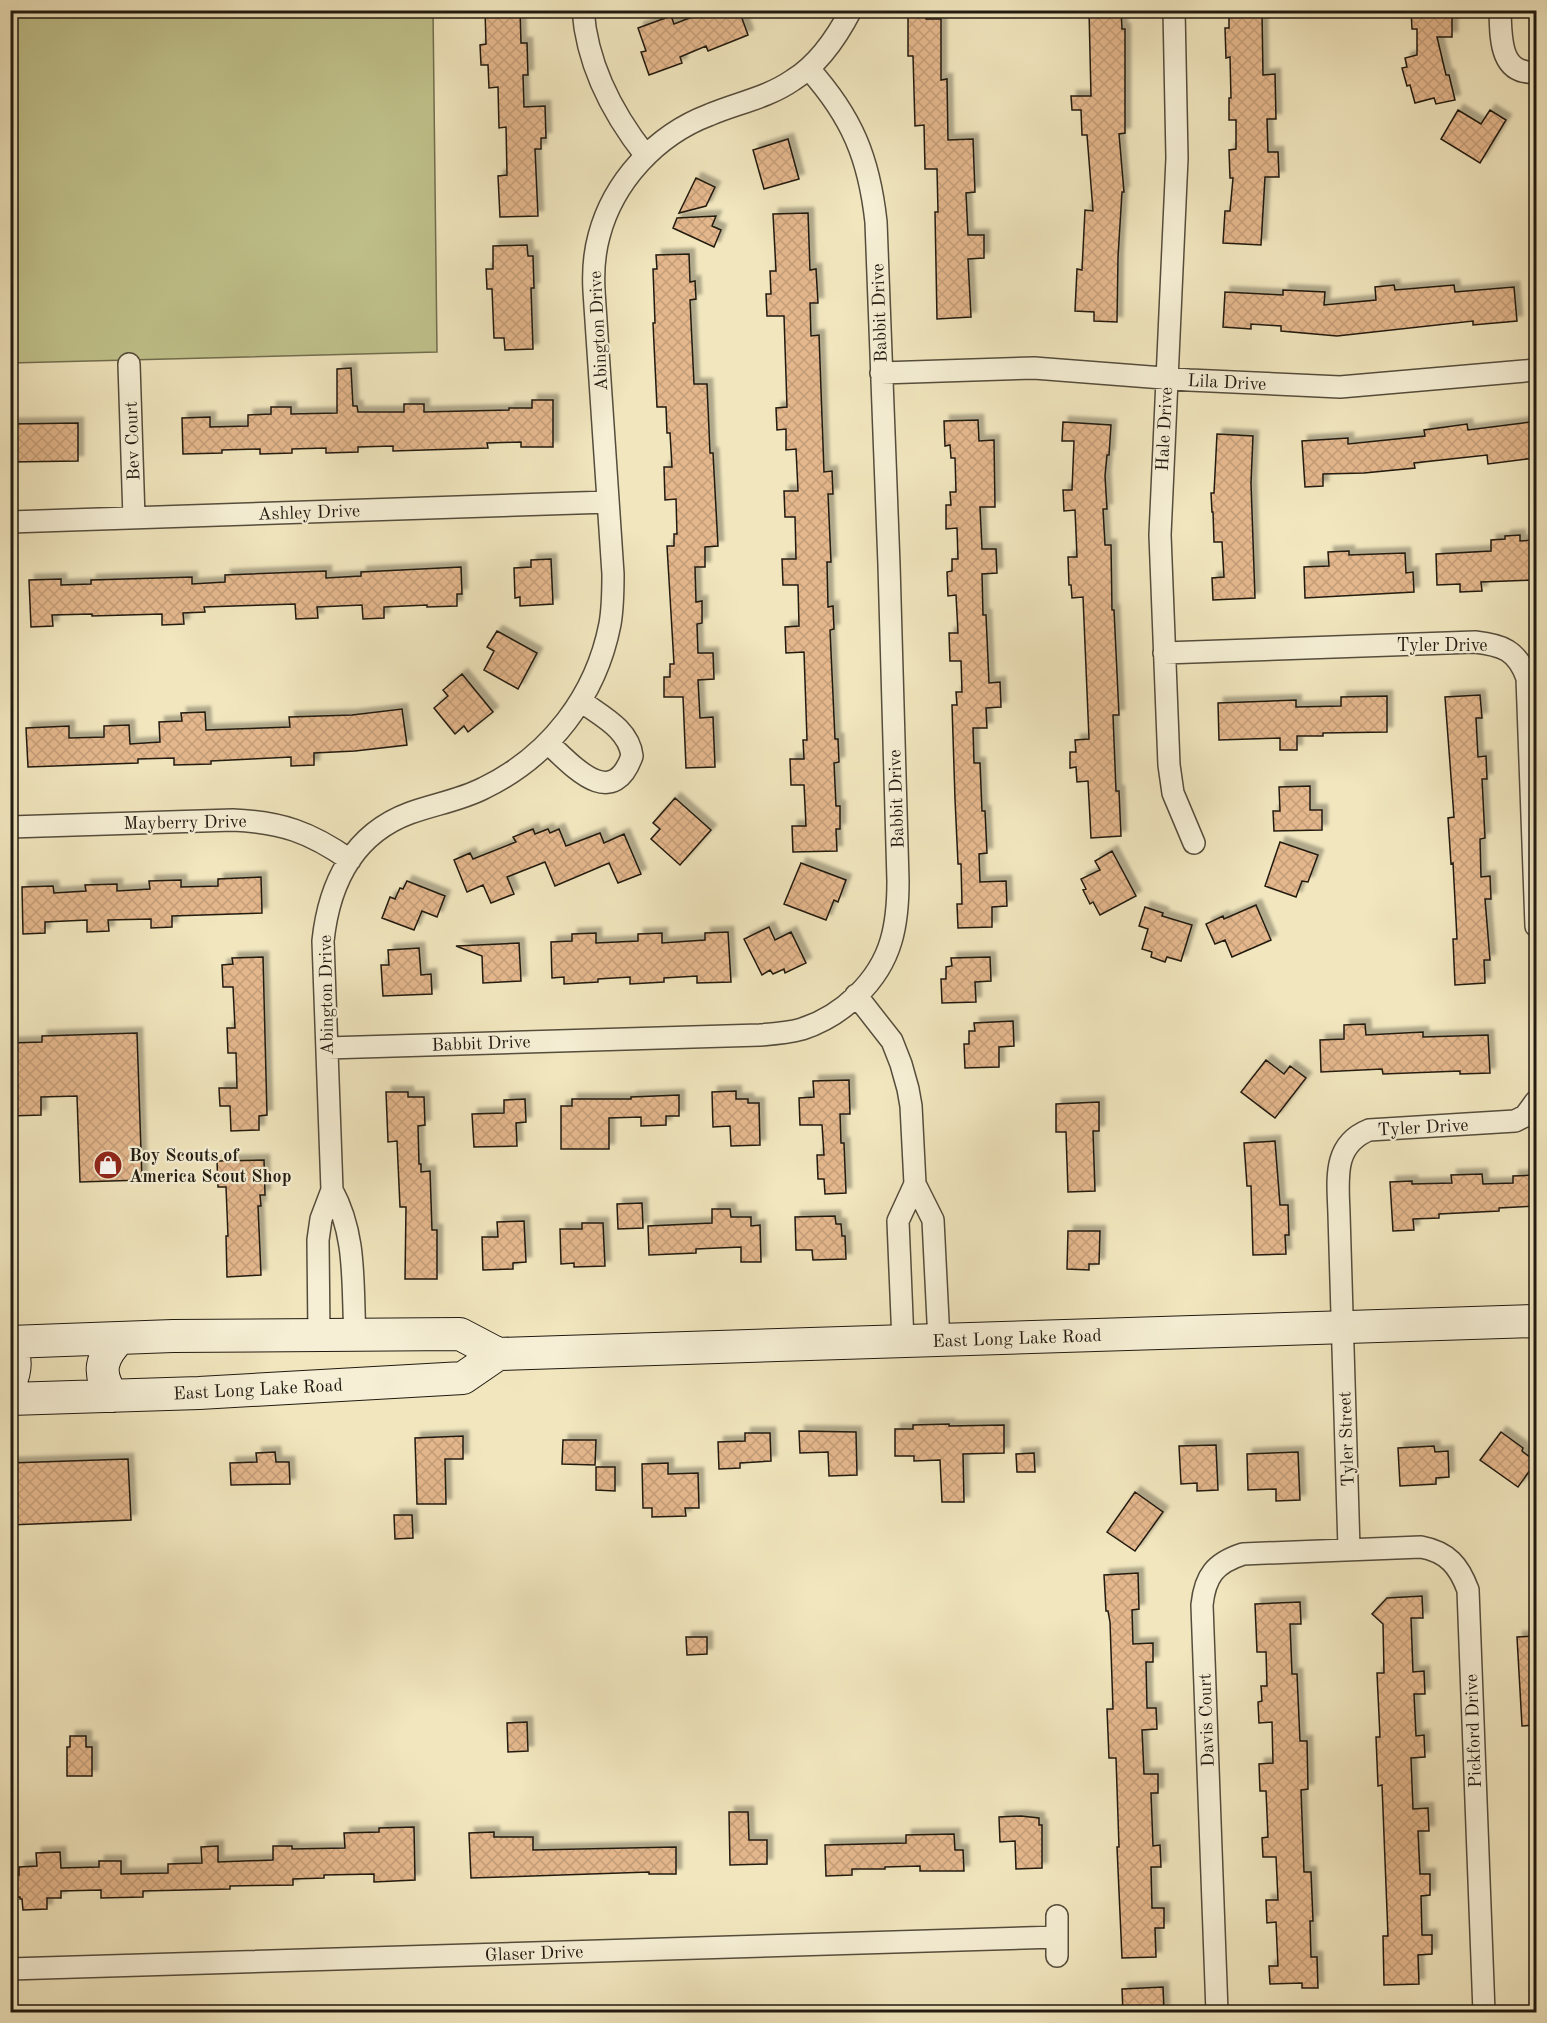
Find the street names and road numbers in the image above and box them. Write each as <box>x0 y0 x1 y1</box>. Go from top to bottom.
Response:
street label: Babbit Drive <box>869 263 891 363</box>
street label: Abington Drive <box>587 270 611 392</box>
street label: Lila Drive <box>1187 372 1267 394</box>
street label: Hale Drive <box>1154 386 1176 472</box>
street label: Bev Court <box>123 401 143 481</box>
street label: Ashley Drive <box>258 502 360 524</box>
street label: Tyler Drive <box>1396 637 1488 655</box>
street label: Babbit Drive <box>886 749 908 849</box>
street label: Mayberry Drive <box>123 813 247 833</box>
street label: Abington Drive <box>317 935 337 1055</box>
street label: Babbit Drive <box>431 1033 531 1055</box>
street label: Tyler Drive <box>1377 1117 1469 1139</box>
street label: East Long Lake Road <box>932 1327 1102 1351</box>
street label: East Long Lake Road <box>173 1377 343 1403</box>
street label: Tyler Street <box>1336 1391 1358 1487</box>
street label: Davis Court <box>1196 1673 1218 1767</box>
street label: Pickford Drive <box>1463 1674 1485 1788</box>
street label: Glaser Drive <box>485 1943 584 1965</box>

